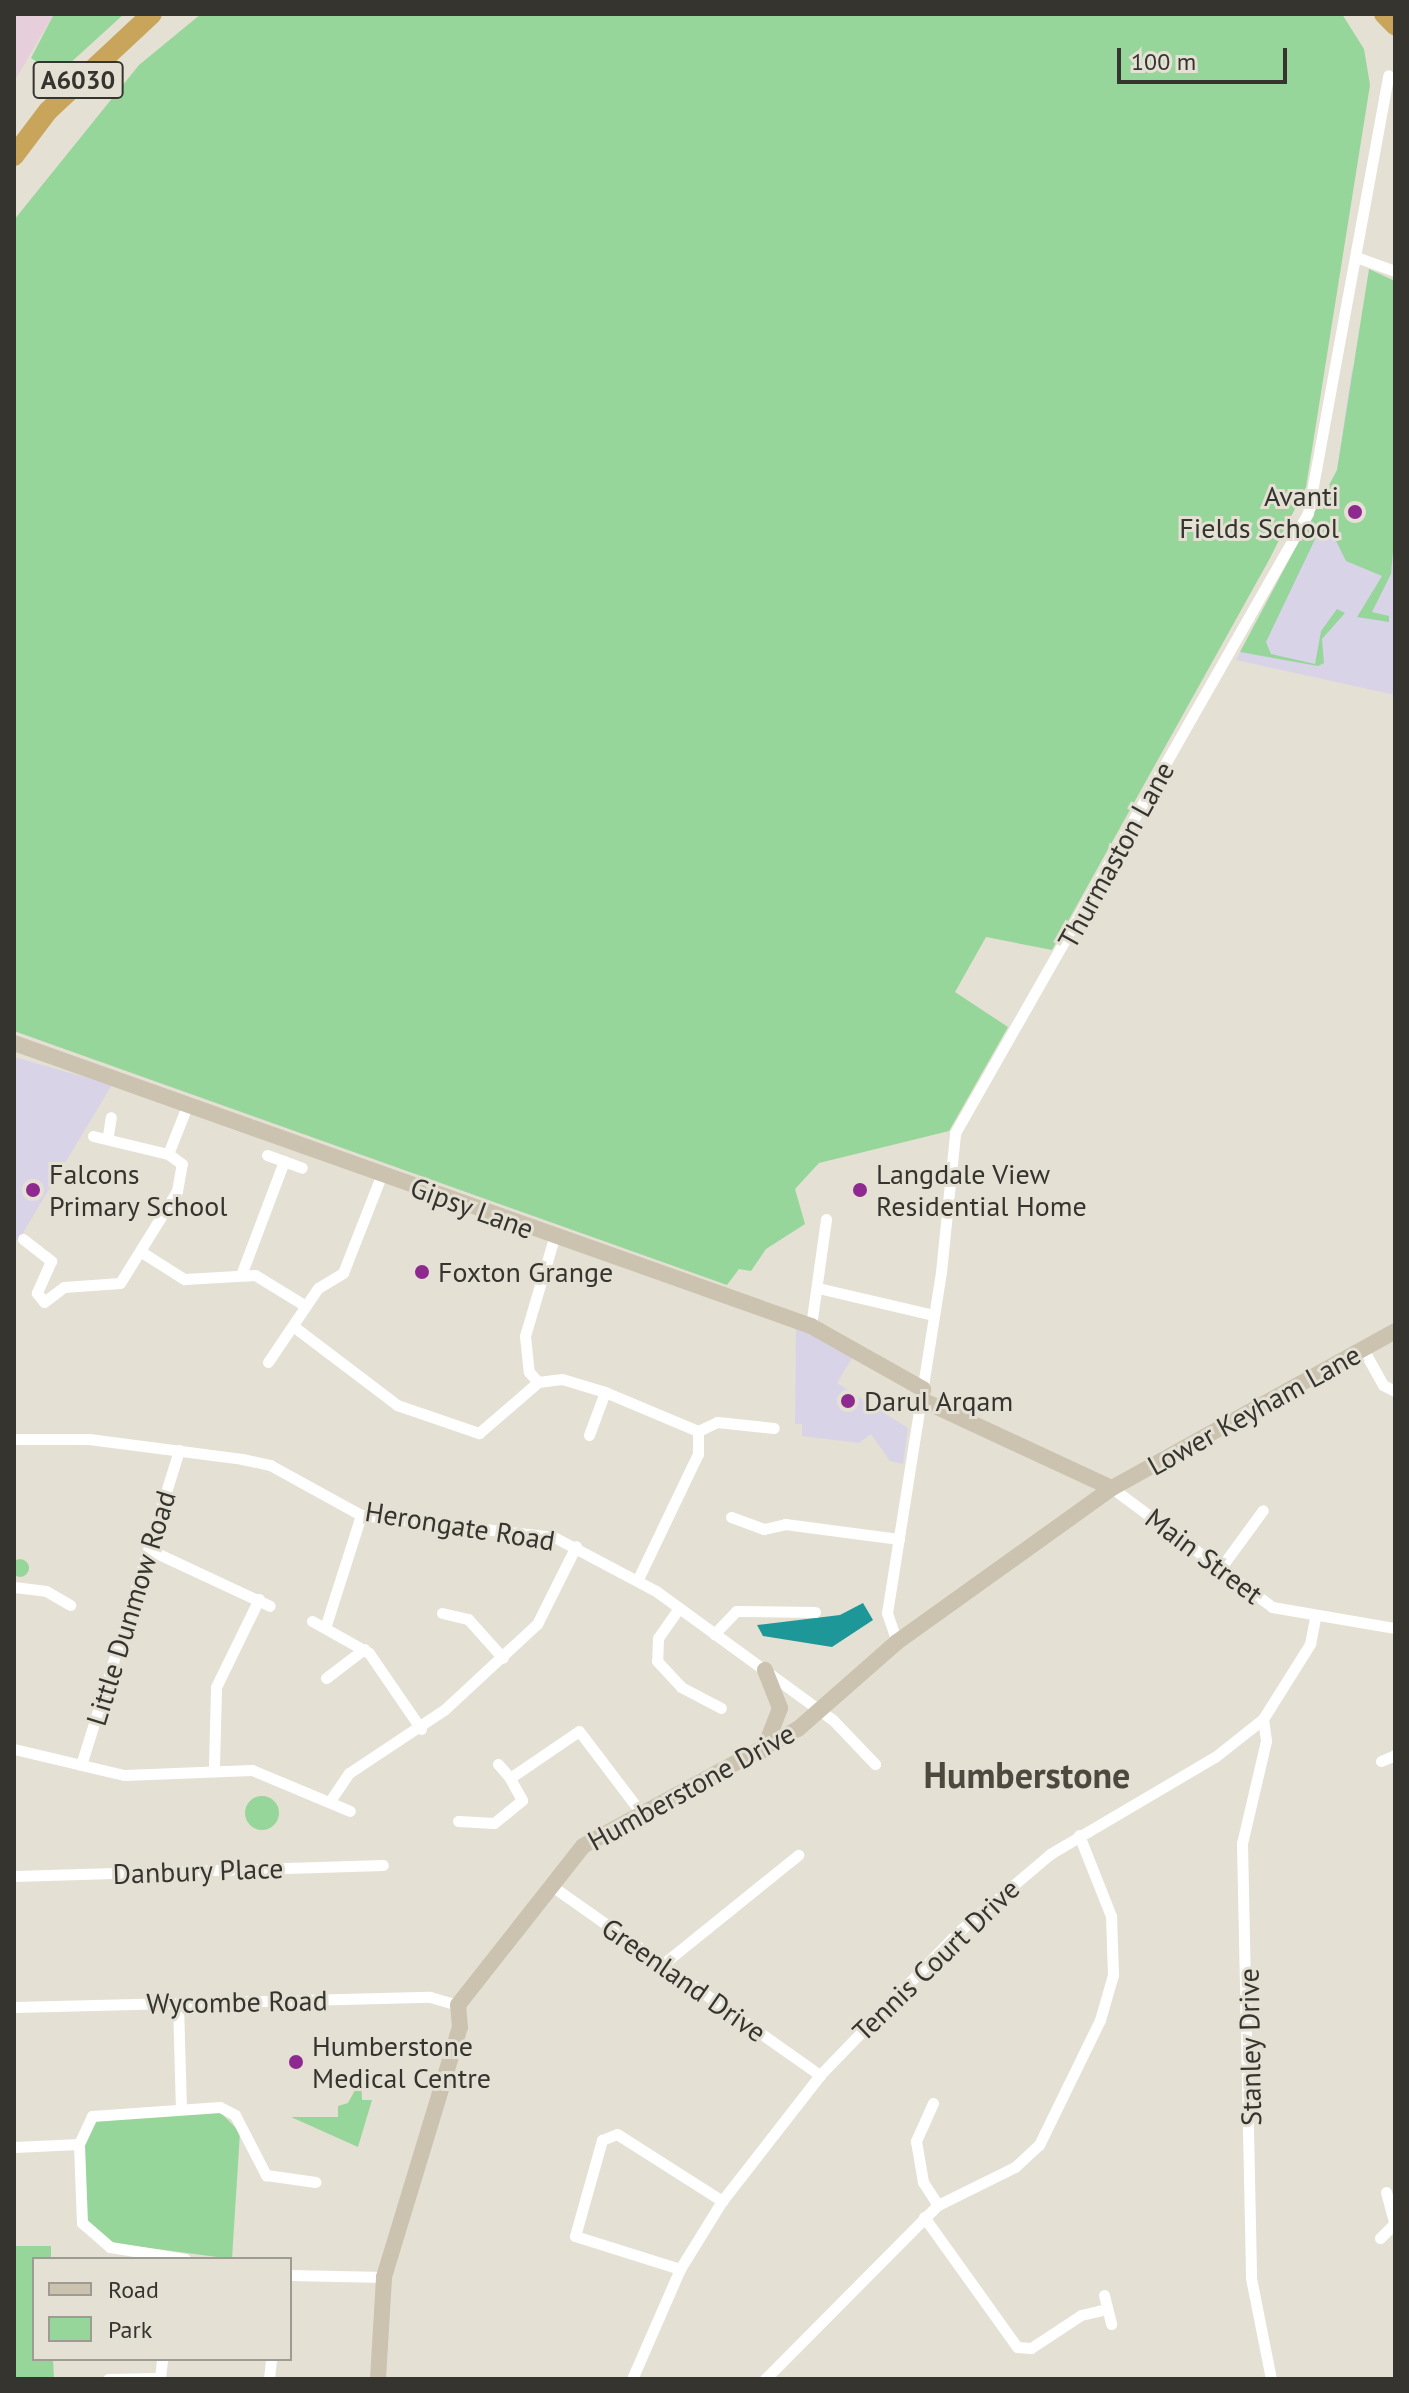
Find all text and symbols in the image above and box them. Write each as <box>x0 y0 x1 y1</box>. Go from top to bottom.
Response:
scale bar <box>1121 32 1291 82</box>
text: 100 m <box>1131 46 1196 77</box>
road number: A6030 <box>32 58 124 102</box>
place label: Avanti Fields School <box>1179 479 1339 545</box>
marker: Avanti Fields School <box>1346 503 1364 521</box>
street label: Thurmaston Lane <box>1051 756 1181 954</box>
place label: Falcons Primary School <box>49 1157 228 1223</box>
place label: Langdale View Residential Home <box>876 1157 1087 1223</box>
street label: Gipsy Lane <box>405 1170 539 1246</box>
marker: Falcons Primary School <box>24 1181 42 1199</box>
marker: Langdale View Residential Home <box>851 1181 869 1199</box>
place label: Foxton Grange <box>438 1255 613 1289</box>
marker: Foxton Grange <box>413 1263 431 1281</box>
street label: Lower Keyham Lane <box>1142 1338 1366 1482</box>
place label: Darul Arqam <box>864 1384 1014 1418</box>
marker: Darul Arqam <box>839 1392 857 1410</box>
street label: Little Dunmow Road <box>79 1486 183 1730</box>
street label: Herongate Road <box>363 1494 557 1558</box>
street label: Main Street <box>1139 1501 1269 1611</box>
street label: Humberstone Drive <box>582 1716 800 1858</box>
district label: Humberstone <box>924 1753 1130 1797</box>
street label: Danbury Place <box>112 1851 284 1891</box>
street label: Tennis Court Drive <box>846 1872 1026 2048</box>
street label: Greenland Drive <box>595 1911 773 2049</box>
street label: Stanley Drive <box>1232 1967 1268 2127</box>
street label: Wycombe Road <box>146 1984 328 2020</box>
place label: Humberstone Medical Centre <box>312 2029 491 2095</box>
marker: Humberstone Medical Centre <box>287 2053 305 2071</box>
legend <box>32 2257 292 2361</box>
text: Road <box>108 2274 159 2305</box>
text: Park <box>108 2314 152 2345</box>

